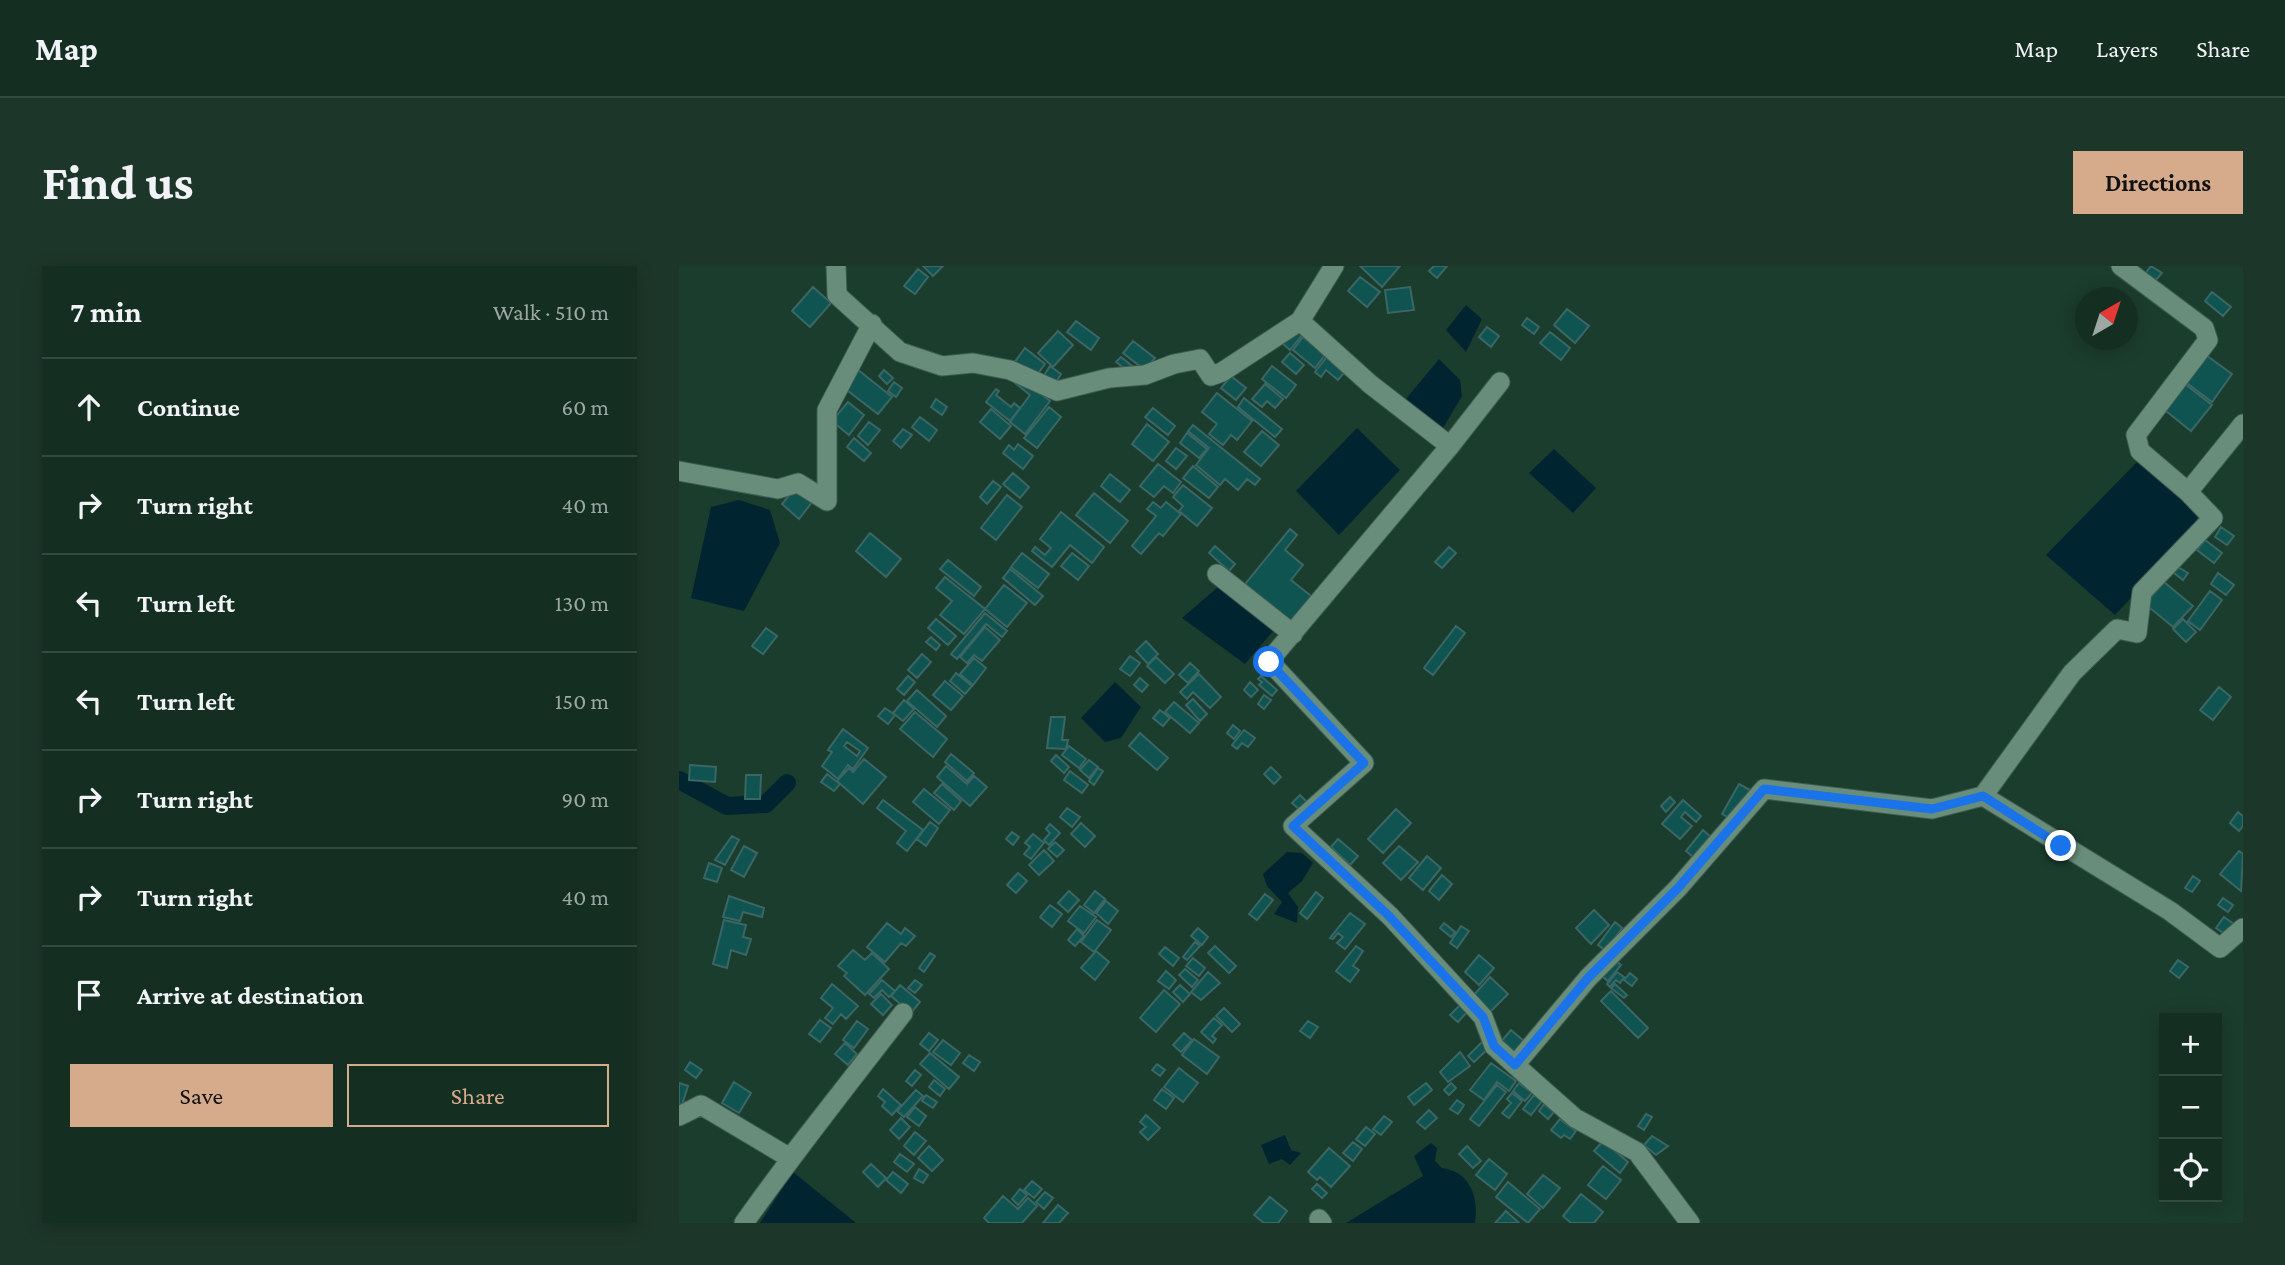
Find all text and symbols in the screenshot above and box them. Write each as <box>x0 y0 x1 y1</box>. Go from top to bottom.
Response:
text: Map <box>35 30 98 67</box>
text: Map <box>2014 35 2058 62</box>
text: Layers <box>2096 35 2158 62</box>
text: Share <box>2196 35 2250 62</box>
button: Directions <box>2073 151 2243 214</box>
text: Find us <box>42 155 194 210</box>
north arrow <box>2075 287 2138 350</box>
text: 7 min <box>70 295 142 328</box>
text: Walk · 510 m <box>493 299 609 325</box>
icon: ahead <box>70 388 108 426</box>
text: Continue <box>137 393 240 422</box>
text: 60 m <box>562 394 609 420</box>
icon: right <box>70 486 108 524</box>
text: Turn right <box>137 491 253 520</box>
text: 40 m <box>561 492 609 518</box>
icon: left <box>70 584 108 622</box>
text: Turn left <box>137 589 235 618</box>
text: 130 m <box>555 590 609 616</box>
route start <box>1253 646 1284 677</box>
icon: left <box>70 682 108 720</box>
text: Turn left <box>137 687 235 716</box>
text: 150 m <box>555 688 609 714</box>
icon: right <box>70 780 108 818</box>
text: Turn right <box>137 785 253 814</box>
text: 90 m <box>562 786 609 812</box>
route end <box>2045 830 2076 861</box>
icon: right <box>70 878 108 916</box>
text: Turn right <box>137 883 253 912</box>
text: 40 m <box>561 884 609 910</box>
icon: arrive <box>70 976 108 1014</box>
text: Arrive at destination <box>137 981 364 1010</box>
map controls <box>2159 1013 2222 1202</box>
button: + <box>2159 1013 2222 1076</box>
button: Save <box>70 1064 333 1127</box>
button: Share <box>347 1064 609 1127</box>
button: − <box>2159 1076 2222 1139</box>
button: locate <box>2159 1139 2222 1202</box>

